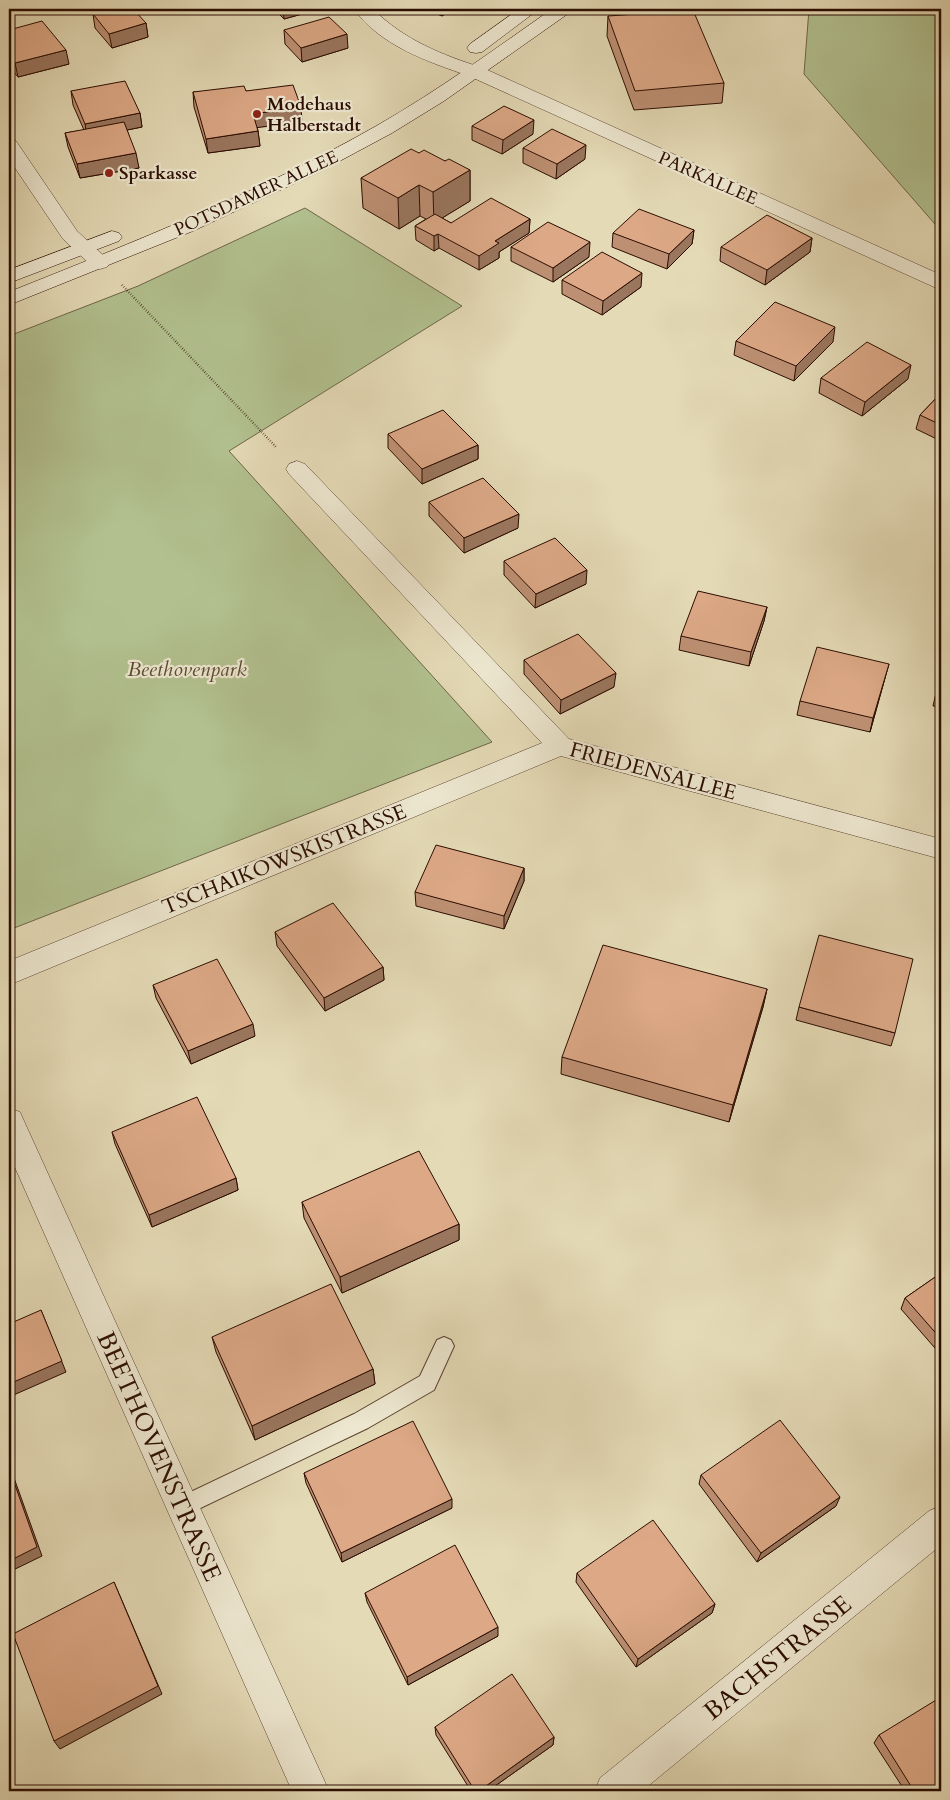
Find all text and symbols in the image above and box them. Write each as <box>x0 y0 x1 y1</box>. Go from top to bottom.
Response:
place label: Modehaus Halberstadt <box>267 92 361 138</box>
marker: Modehaus Halberstadt <box>251 108 263 120</box>
street label: POTSDAMER ALLEE <box>170 145 342 242</box>
street label: PARKALLEE <box>654 145 761 211</box>
place label: Sparkasse <box>119 161 197 186</box>
marker: Sparkasse <box>103 167 115 179</box>
park label: Beethovenpark <box>127 655 247 684</box>
street label: FRIEDENSALLEE <box>566 735 739 808</box>
street label: TSCHAIKOWSKISTRASSE <box>158 797 411 922</box>
street label: BEETHOVENSTRASSE <box>89 1326 230 1587</box>
street label: BACHSTRASSE <box>697 1588 859 1728</box>

